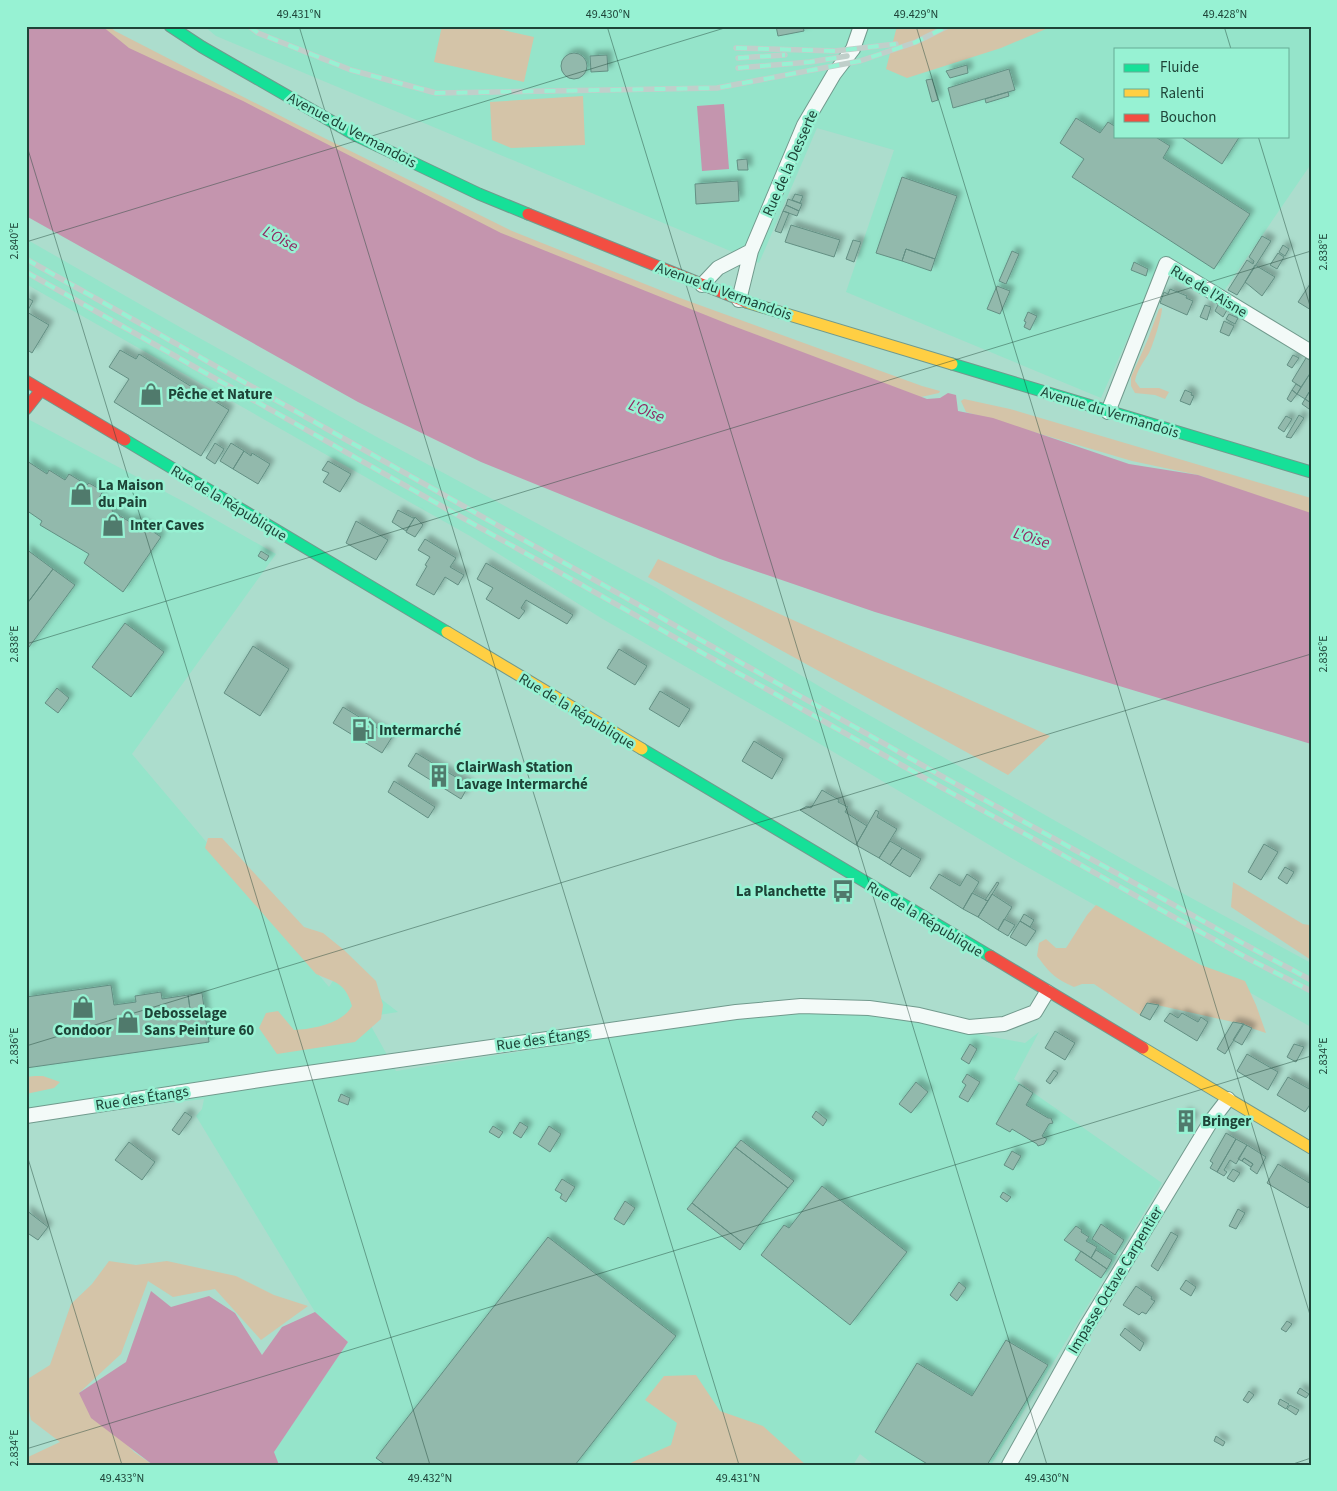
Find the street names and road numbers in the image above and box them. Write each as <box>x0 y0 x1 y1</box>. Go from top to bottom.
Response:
street label: Avenue du Vermandois <box>283 87 420 173</box>
street label: Rue de la Desserte <box>758 107 823 220</box>
street label: Avenue du Vermandois <box>653 257 795 326</box>
street label: Rue de l'Aisne <box>1166 260 1251 323</box>
street label: Avenue du Vermandois <box>1038 381 1182 443</box>
street label: Rue de la République <box>167 460 291 547</box>
street label: Rue de la République <box>515 668 639 755</box>
street label: Rue de la République <box>863 876 987 963</box>
street label: Rue des Étangs <box>495 1023 591 1056</box>
street label: Rue des Étangs <box>94 1081 190 1116</box>
street label: Impasse Octave Carpentier <box>1063 1202 1168 1358</box>

